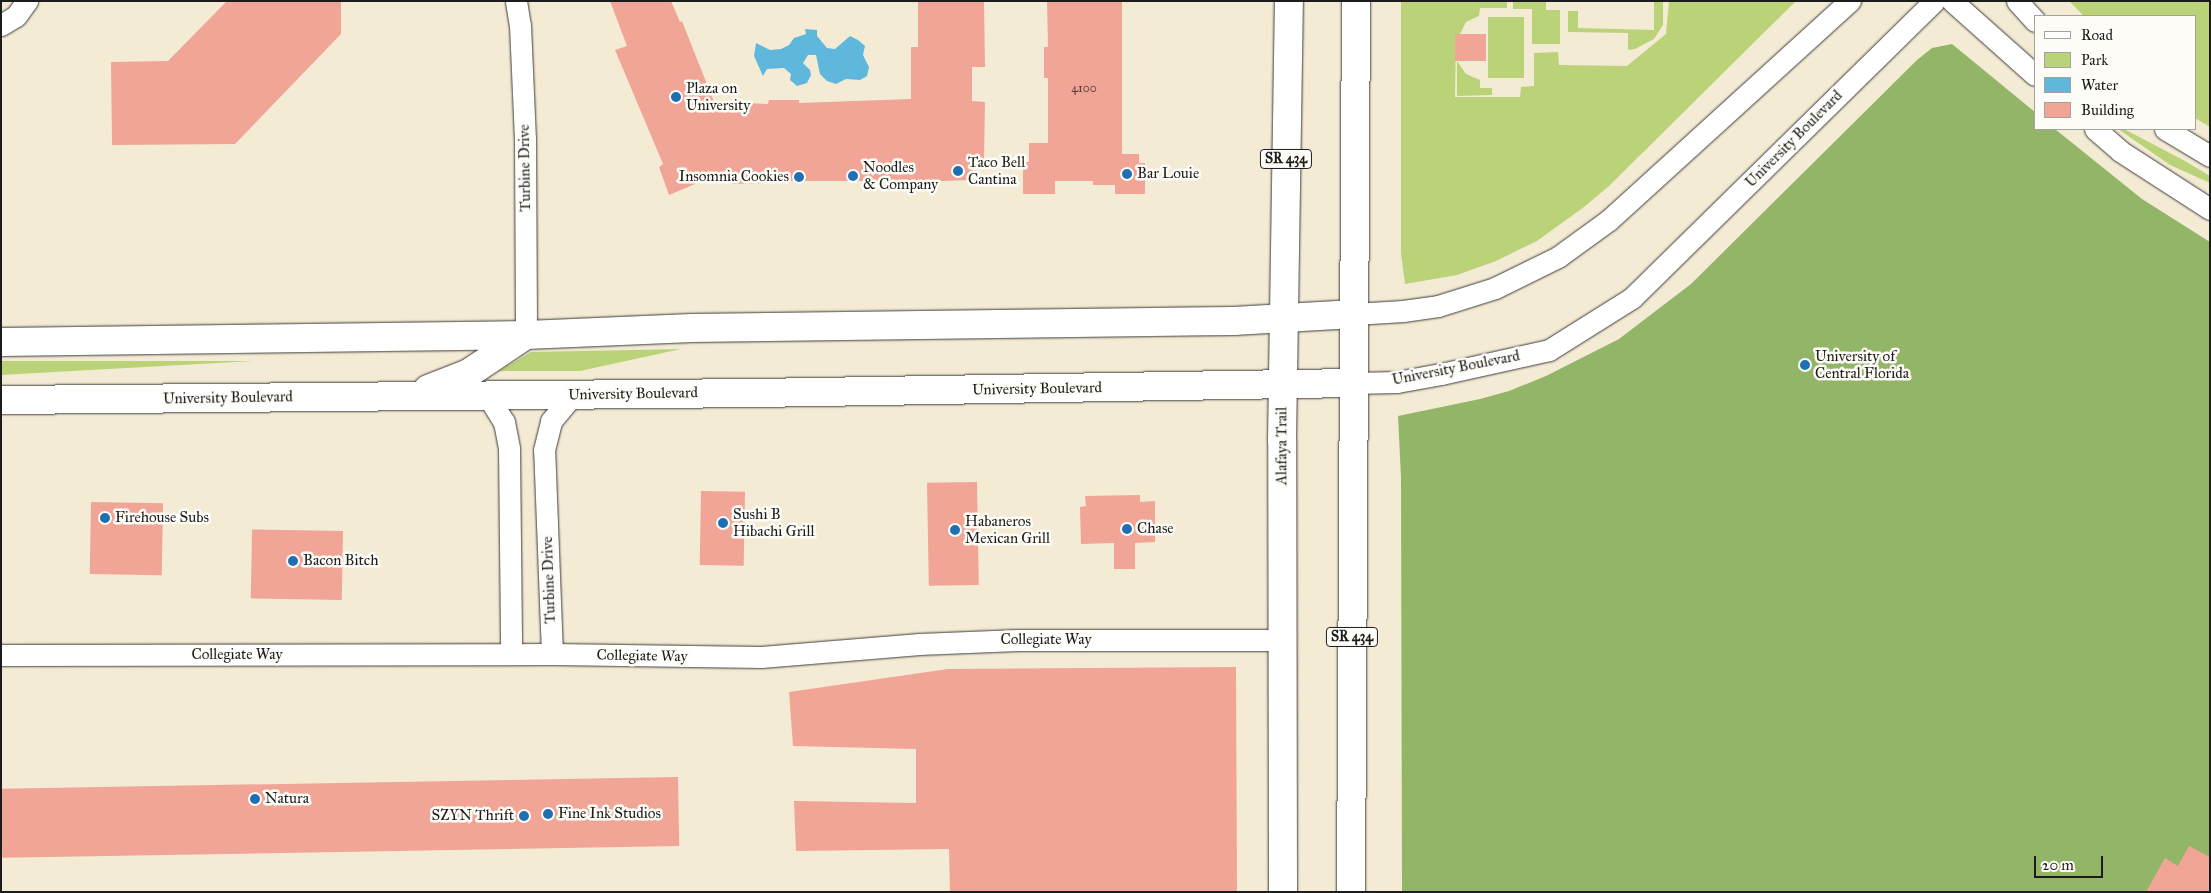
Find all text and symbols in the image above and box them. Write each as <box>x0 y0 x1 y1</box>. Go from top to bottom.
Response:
legend <box>2034 15 2196 130</box>
text: Road <box>2081 26 2113 44</box>
text: Park <box>2081 51 2108 69</box>
text: Water <box>2081 76 2118 94</box>
place label: Plaza on University <box>686 79 750 114</box>
house number: 4100 <box>1071 82 1097 96</box>
street label: University Boulevard <box>1742 87 1846 191</box>
marker: Plaza on University <box>670 91 682 103</box>
text: Building <box>2081 101 2134 119</box>
street label: Turbine Drive <box>515 124 535 212</box>
road number: SR 434 <box>1260 148 1312 170</box>
place label: Taco Bell Cantina <box>968 153 1025 188</box>
place label: Noodles & Company <box>863 158 938 193</box>
marker: Taco Bell Cantina <box>952 165 964 177</box>
place label: Bar Louie <box>1137 165 1199 183</box>
place label: Insomnia Cookies <box>679 168 789 186</box>
marker: Bar Louie <box>1121 168 1133 180</box>
marker: Noodles & Company <box>847 170 859 182</box>
marker: Insomnia Cookies <box>793 171 805 183</box>
street label: University Boulevard <box>1391 347 1521 389</box>
place label: University of Central Florida <box>1815 347 1909 382</box>
marker: University of Central Florida <box>1799 359 1811 371</box>
street label: University Boulevard <box>972 379 1102 399</box>
street label: University Boulevard <box>568 384 698 404</box>
street label: University Boulevard <box>163 388 293 408</box>
street label: Alafaya Trail <box>1273 407 1291 485</box>
place label: Sushi B Hibachi Grill <box>733 505 815 540</box>
place label: Firehouse Subs <box>115 509 209 527</box>
marker: Firehouse Subs <box>99 512 111 524</box>
place label: Habaneros Mexican Grill <box>965 512 1050 547</box>
marker: Sushi B Hibachi Grill <box>717 517 729 529</box>
place label: Chase <box>1137 520 1174 538</box>
marker: Chase <box>1121 523 1133 535</box>
marker: Habaneros Mexican Grill <box>949 524 961 536</box>
street label: Turbine Drive <box>538 536 560 624</box>
place label: Bacon Bitch <box>303 552 378 570</box>
marker: Bacon Bitch <box>287 555 299 567</box>
road number: SR 434 <box>1326 626 1378 649</box>
street label: Collegiate Way <box>1000 631 1092 649</box>
street label: Collegiate Way <box>191 646 283 664</box>
street label: Collegiate Way <box>596 646 688 666</box>
place label: Natura <box>265 790 309 808</box>
marker: Natura <box>249 793 261 805</box>
place label: Fine Ink Studios <box>558 805 661 823</box>
place label: SZYN Thrift <box>432 807 514 825</box>
marker: Fine Ink Studios <box>542 808 554 820</box>
marker: SZYN Thrift <box>518 810 530 822</box>
scale bar <box>2036 846 2105 878</box>
text: 20 m <box>2042 856 2074 874</box>

